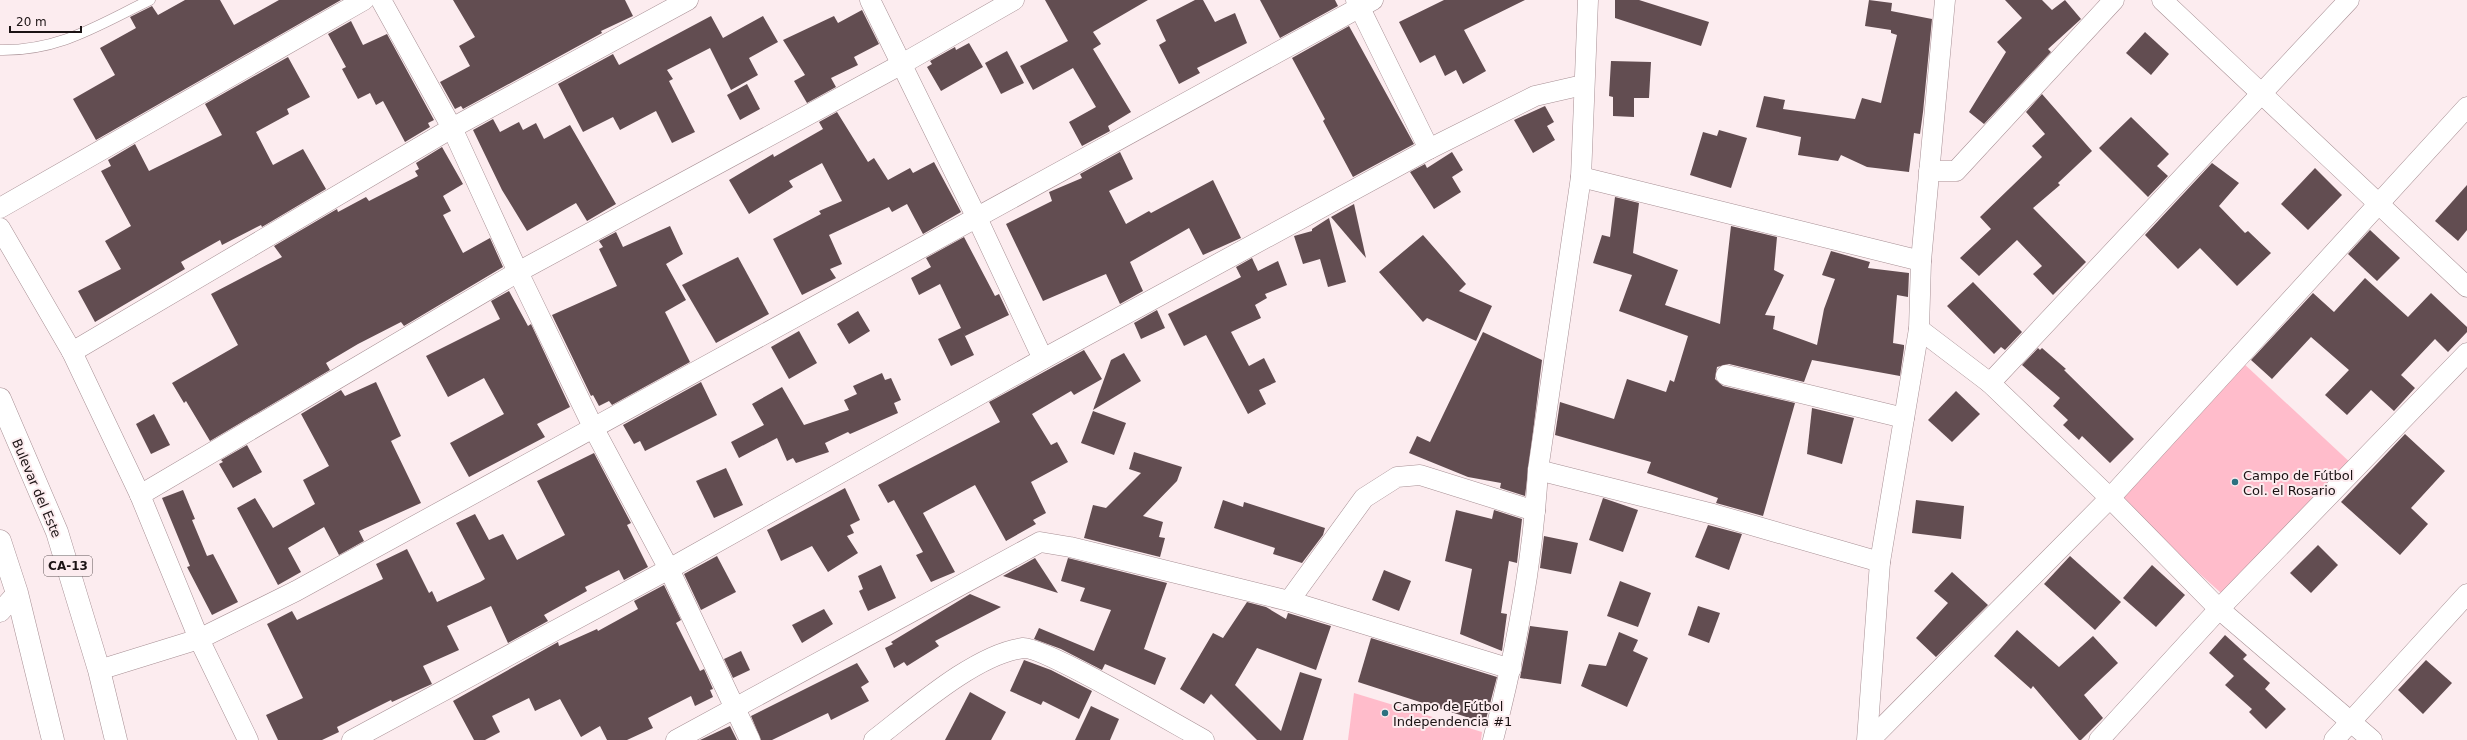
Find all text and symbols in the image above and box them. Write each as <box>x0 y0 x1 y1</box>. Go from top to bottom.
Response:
scale bar <box>10 8 81 34</box>
text: 20 m <box>16 15 47 29</box>
street label: Bulevar del Este <box>9 436 64 540</box>
place label: Campo de Fútbol Col. el Rosario <box>2243 468 2353 498</box>
marker: Campo de Fútbol Col. el Rosario <box>2230 477 2240 487</box>
road number: CA-13 <box>44 556 92 576</box>
place label: Campo de Fútbol Independencia #1 <box>1393 699 1512 729</box>
marker: Campo de Fútbol Independencia #1 <box>1380 708 1390 718</box>

